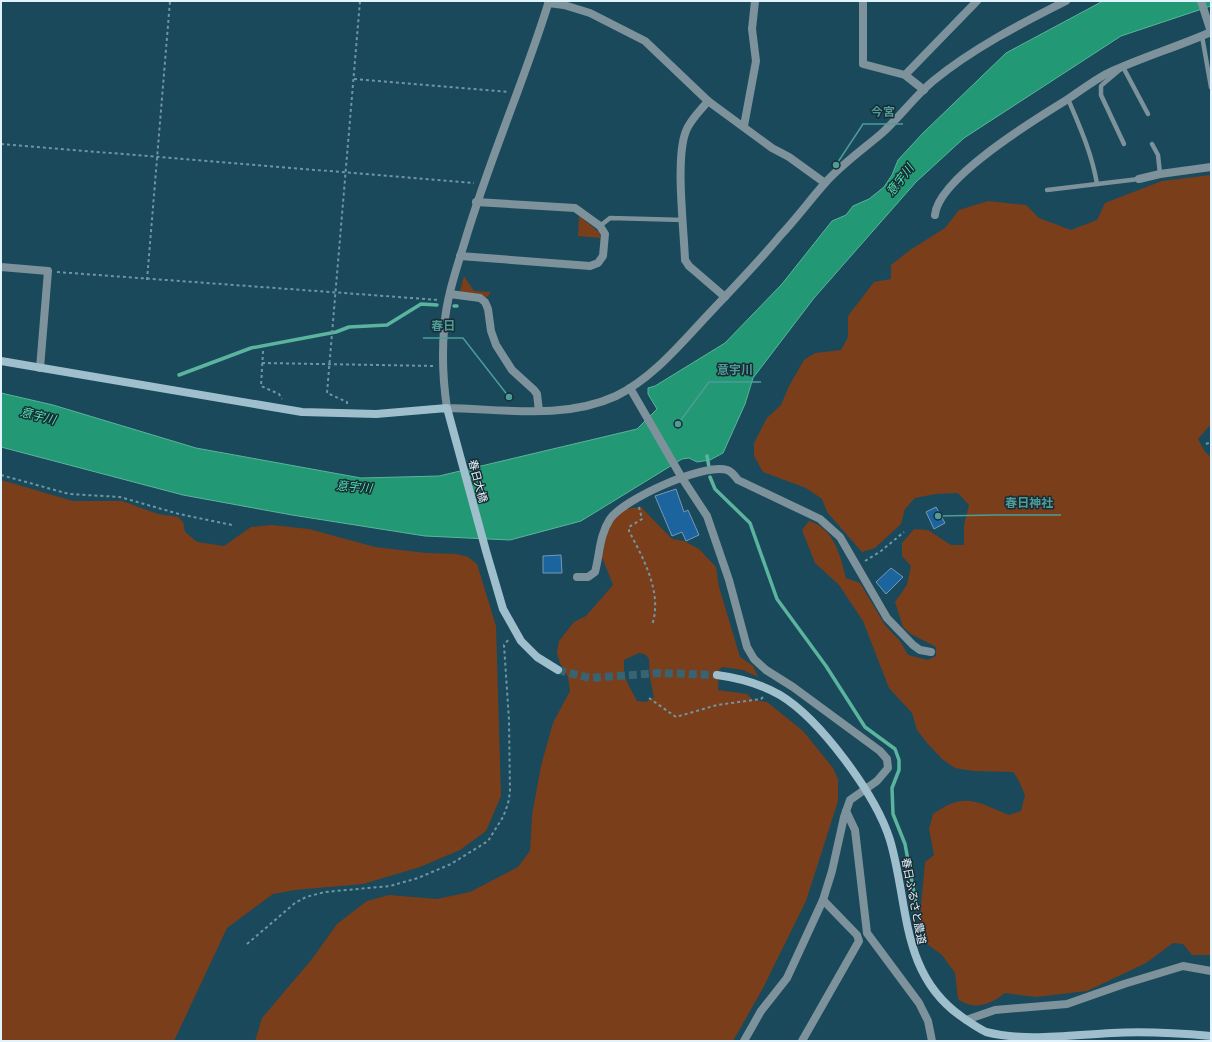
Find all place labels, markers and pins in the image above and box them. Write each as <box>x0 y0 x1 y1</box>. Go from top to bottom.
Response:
callout: 今宮 <box>863 100 903 124</box>
callout: 春日 <box>423 314 463 338</box>
callout: 意宇川 <box>709 358 761 382</box>
callout: 春日神社 <box>997 491 1061 515</box>

